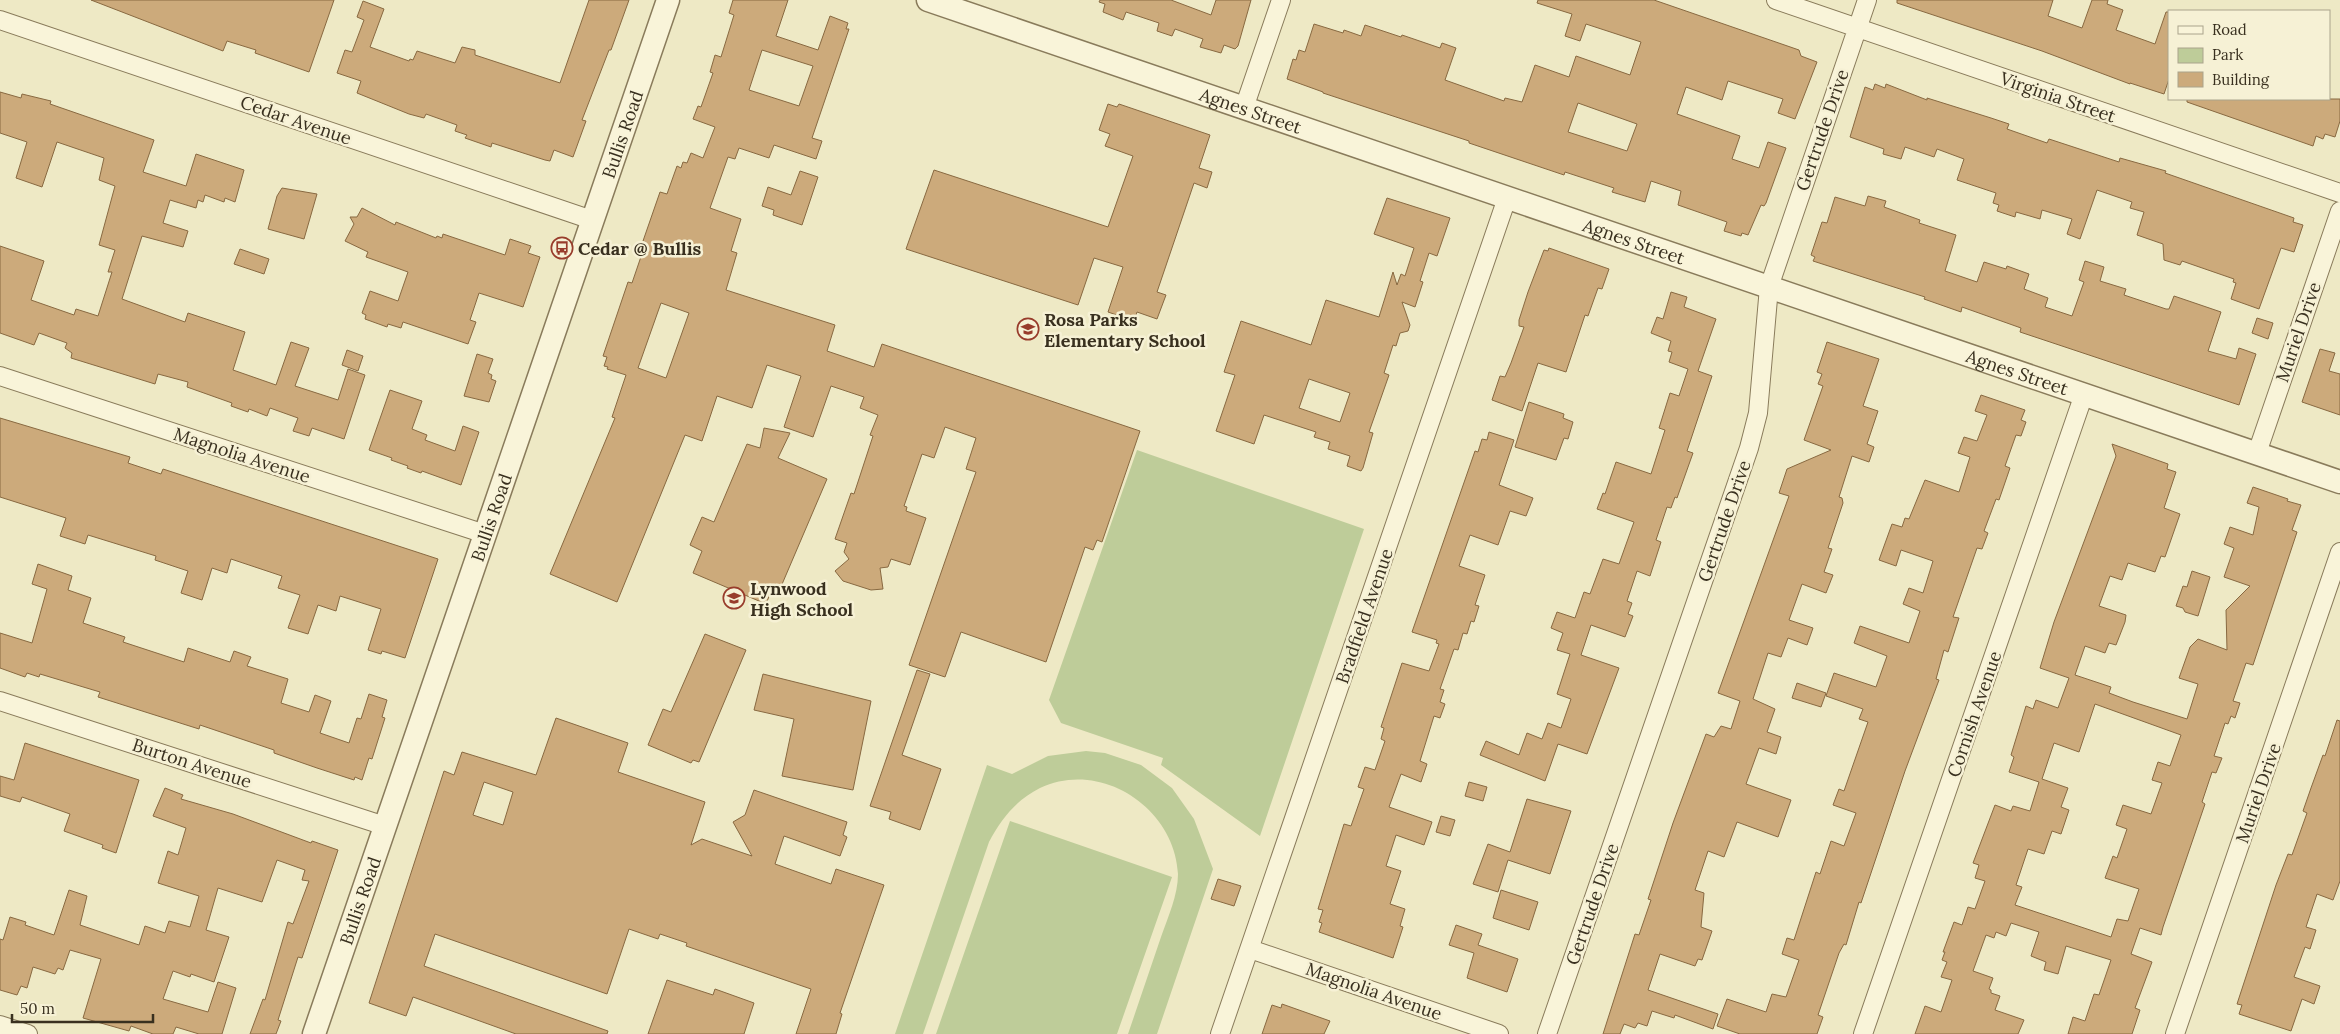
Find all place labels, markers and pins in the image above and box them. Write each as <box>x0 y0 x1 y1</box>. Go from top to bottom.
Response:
bus stop icon: Cedar @ Bullis <box>550 236 574 260</box>
place label: Cedar @ Bullis <box>578 237 702 260</box>
place label: Rosa Parks Elementary School <box>1044 308 1206 352</box>
school or university icon: Rosa Parks Elementary School <box>1016 317 1040 341</box>
place label: Lynwood High School <box>750 577 854 621</box>
school or university icon: Lynwood High School <box>722 586 746 610</box>

